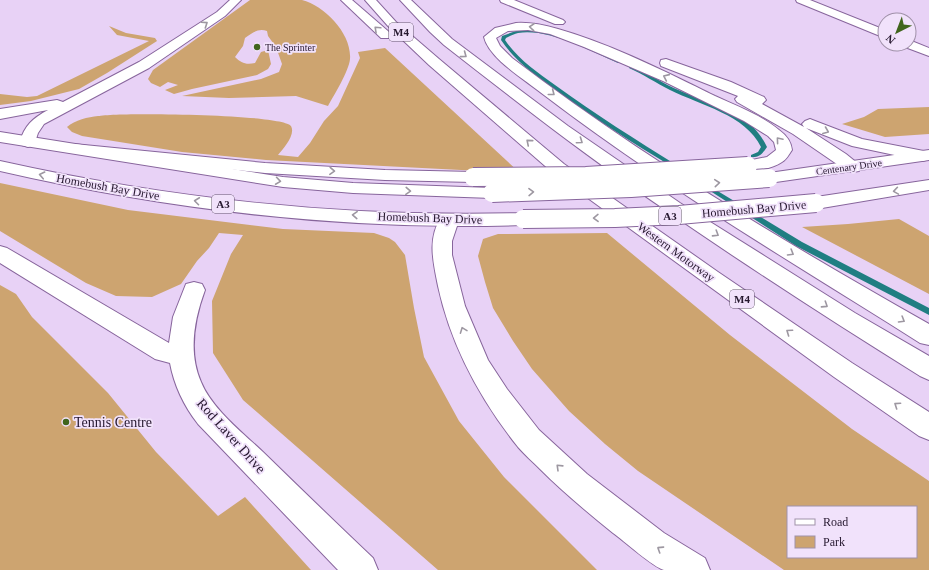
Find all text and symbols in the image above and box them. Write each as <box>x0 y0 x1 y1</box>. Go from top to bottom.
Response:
north arrow <box>877 12 917 52</box>
one-way arrow <box>200 22 207 29</box>
road number: M4 <box>389 23 413 41</box>
one-way arrow <box>529 23 535 32</box>
one-way arrow <box>374 26 382 34</box>
text: N <box>883 32 897 47</box>
marker: The Sprinter <box>252 42 262 52</box>
place label: The Sprinter <box>265 42 316 53</box>
one-way arrow <box>460 50 467 57</box>
one-way arrow <box>663 74 671 82</box>
one-way arrow <box>547 89 554 96</box>
one-way arrow <box>823 127 830 135</box>
one-way arrow <box>575 136 582 143</box>
one-way arrow <box>777 137 784 145</box>
one-way arrow <box>526 140 533 147</box>
street label: Centenary Drive <box>815 157 883 177</box>
one-way arrow <box>329 167 335 176</box>
one-way arrow <box>38 171 45 179</box>
street label: Homebush Bay Drive <box>55 171 161 203</box>
one-way arrow <box>275 176 282 185</box>
one-way arrow <box>714 178 720 187</box>
one-way arrow <box>405 186 411 195</box>
one-way arrow <box>893 186 899 195</box>
one-way arrow <box>528 188 534 196</box>
road number: A3 <box>212 195 234 213</box>
one-way arrow <box>194 197 200 206</box>
street label: Homebush Bay Drive <box>701 197 807 221</box>
road number: A3 <box>659 207 681 225</box>
street label: Homebush Bay Drive <box>377 209 483 227</box>
one-way arrow <box>352 211 358 220</box>
one-way arrow <box>593 214 599 223</box>
street label: Western Motorway <box>635 219 717 285</box>
one-way arrow <box>712 229 719 237</box>
one-way arrow <box>787 248 794 255</box>
road number: M4 <box>730 290 754 308</box>
one-way arrow <box>821 300 828 308</box>
one-way arrow <box>898 316 905 323</box>
one-way arrow <box>459 326 467 333</box>
one-way arrow <box>786 329 793 337</box>
street label: Rod Laver Drive <box>194 396 268 476</box>
one-way arrow <box>894 403 901 410</box>
place label: Tennis Centre <box>74 415 152 430</box>
marker: Tennis Centre <box>61 417 71 427</box>
one-way arrow <box>556 464 564 472</box>
legend <box>787 506 917 558</box>
text: Road <box>823 515 848 529</box>
text: Park <box>823 535 845 549</box>
one-way arrow <box>657 546 664 553</box>

